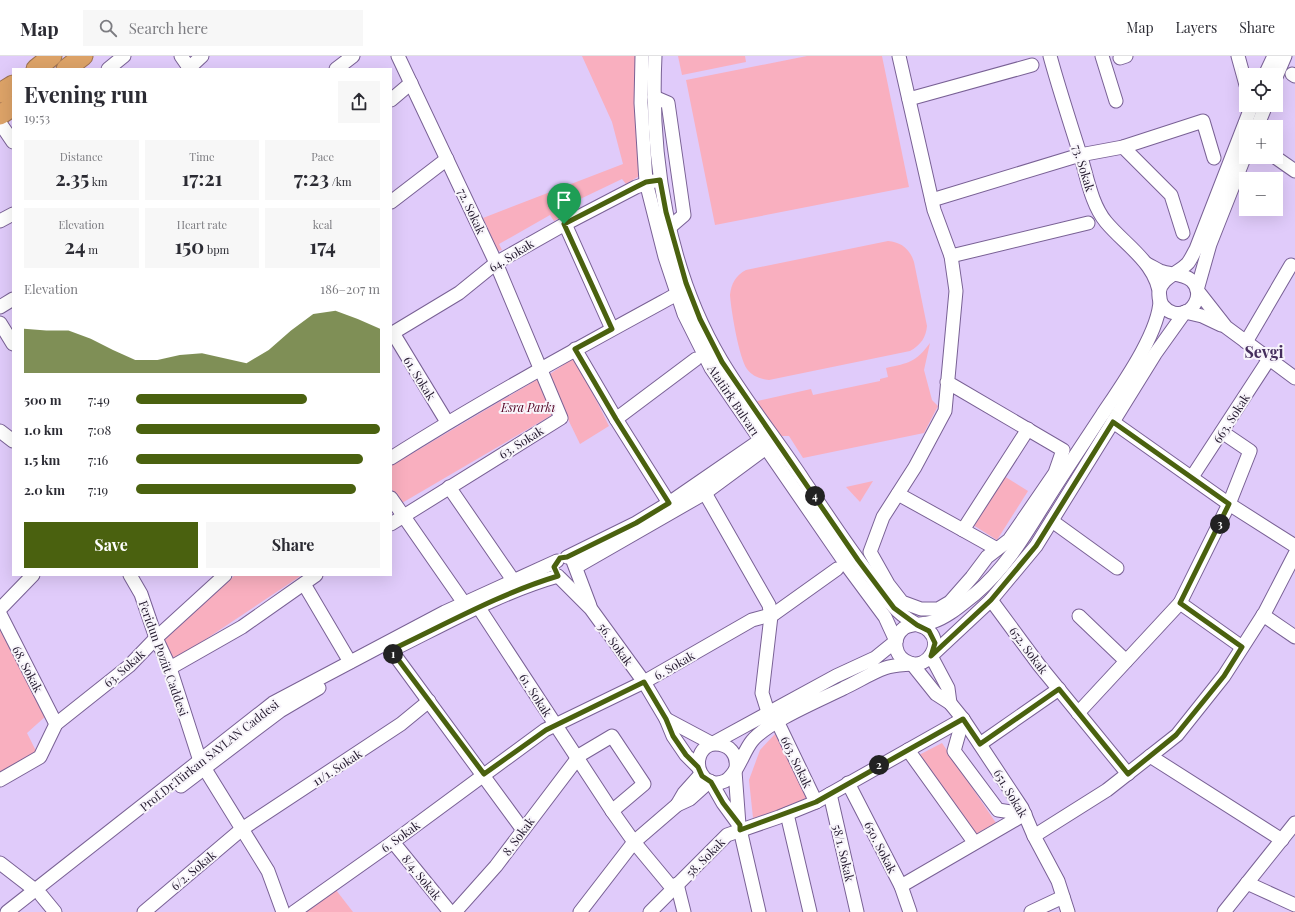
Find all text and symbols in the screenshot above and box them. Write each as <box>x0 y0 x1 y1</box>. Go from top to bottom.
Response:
search box <box>83 10 363 46</box>
text: Map <box>20 15 59 41</box>
icon: search <box>97 17 119 39</box>
text: Search here <box>129 18 208 38</box>
text: Map <box>1126 18 1154 37</box>
text: Layers <box>1176 18 1217 37</box>
text: Share <box>1239 18 1275 37</box>
map controls <box>1239 68 1283 216</box>
button: locate <box>1239 68 1283 112</box>
text: Evening run <box>24 79 148 109</box>
button: share <box>338 81 380 123</box>
text: 19:53 <box>24 109 50 126</box>
button: + <box>1239 120 1283 164</box>
street label: 73. Sokak <box>1069 143 1099 194</box>
text: Distance <box>60 149 103 164</box>
text: Time <box>189 149 215 164</box>
text: Pace <box>311 149 334 164</box>
text: 2.35 <box>55 164 89 191</box>
text: 17:21 <box>182 164 222 191</box>
text: 7:23 <box>294 164 329 191</box>
button: − <box>1239 172 1283 216</box>
text: km <box>89 174 108 189</box>
text: /km <box>329 174 352 189</box>
pin <box>547 183 581 224</box>
street label: 72. Sokak <box>454 186 490 237</box>
icon: arrive <box>553 189 575 211</box>
text: Elevation <box>58 217 104 232</box>
text: Heart rate <box>177 217 227 232</box>
text: kcal <box>313 217 333 232</box>
text: 24 <box>65 232 86 259</box>
text: 150 <box>175 232 204 259</box>
text: 174 <box>310 232 336 259</box>
street label: 64. Sokak <box>485 235 537 275</box>
text: m <box>86 242 98 257</box>
text: bpm <box>204 242 229 257</box>
text: Elevation <box>24 280 78 297</box>
text: 186–207 m <box>320 280 380 297</box>
district label: Sevgi <box>1244 341 1284 362</box>
street label: 61. Sokak <box>400 353 440 403</box>
street label: Atatürk Bulvarı <box>704 361 764 439</box>
street label: 663. Sokak <box>1209 390 1253 446</box>
text: 500 m <box>24 391 62 408</box>
text: 7:49 <box>88 391 110 408</box>
park label: Esra Parkı <box>500 399 555 415</box>
text: 1.0 km <box>24 421 63 438</box>
text: 7:08 <box>88 421 111 438</box>
street label: 63. Sokak <box>496 422 547 462</box>
text: 1.5 km <box>24 451 60 468</box>
text: 7:16 <box>88 451 108 468</box>
text: 2.0 km <box>24 481 65 498</box>
text: 7:19 <box>88 481 108 498</box>
pin: 4 <box>805 486 825 506</box>
text: 4 <box>812 488 818 503</box>
pin: 3 <box>1210 514 1230 534</box>
text: 3 <box>1217 516 1223 531</box>
button: Save <box>24 522 198 568</box>
button: Share <box>206 522 380 568</box>
street label: Feridun Pozüt Caddesi <box>136 598 193 718</box>
street label: 56. Sokak <box>595 619 637 669</box>
street label: 652. Sokak <box>1006 623 1052 677</box>
street label: 68. Sokak <box>9 643 47 695</box>
pin: 1 <box>383 644 403 664</box>
street label: 63. Sokak <box>100 645 148 690</box>
text: 1 <box>391 646 395 661</box>
street label: 6. Sokak <box>651 647 697 683</box>
street label: 61. Sokak <box>516 670 556 720</box>
street label: Prof.Dr.Türkan SAYLAN Caddesi <box>136 695 282 814</box>
street label: 663. Sokak <box>778 733 817 791</box>
street label: 11/1. Sokak <box>309 745 365 789</box>
pin: 2 <box>869 755 889 775</box>
text: 2 <box>876 757 882 772</box>
street label: 651. Sokak <box>990 766 1032 820</box>
street label: 8. Sokak <box>498 813 538 858</box>
street label: 6. Sokak <box>377 816 423 855</box>
street label: 650. Sokak <box>861 818 901 876</box>
street label: 58/1. Sokak <box>830 823 858 884</box>
street label: 58. Sokak <box>682 834 728 880</box>
street label: 6/2. Sokak <box>167 846 219 894</box>
street label: 8/4. Sokak <box>399 851 445 903</box>

